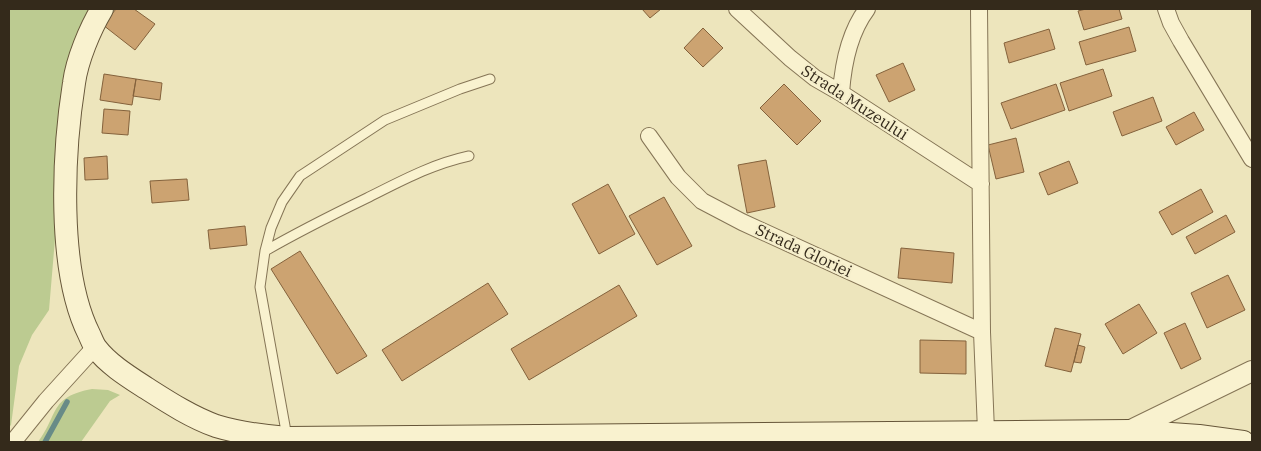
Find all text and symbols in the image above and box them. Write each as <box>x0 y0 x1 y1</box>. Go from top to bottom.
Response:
street label: Strada Muzeului <box>798 60 912 144</box>
street label: Strada Gloriei <box>753 219 855 281</box>

